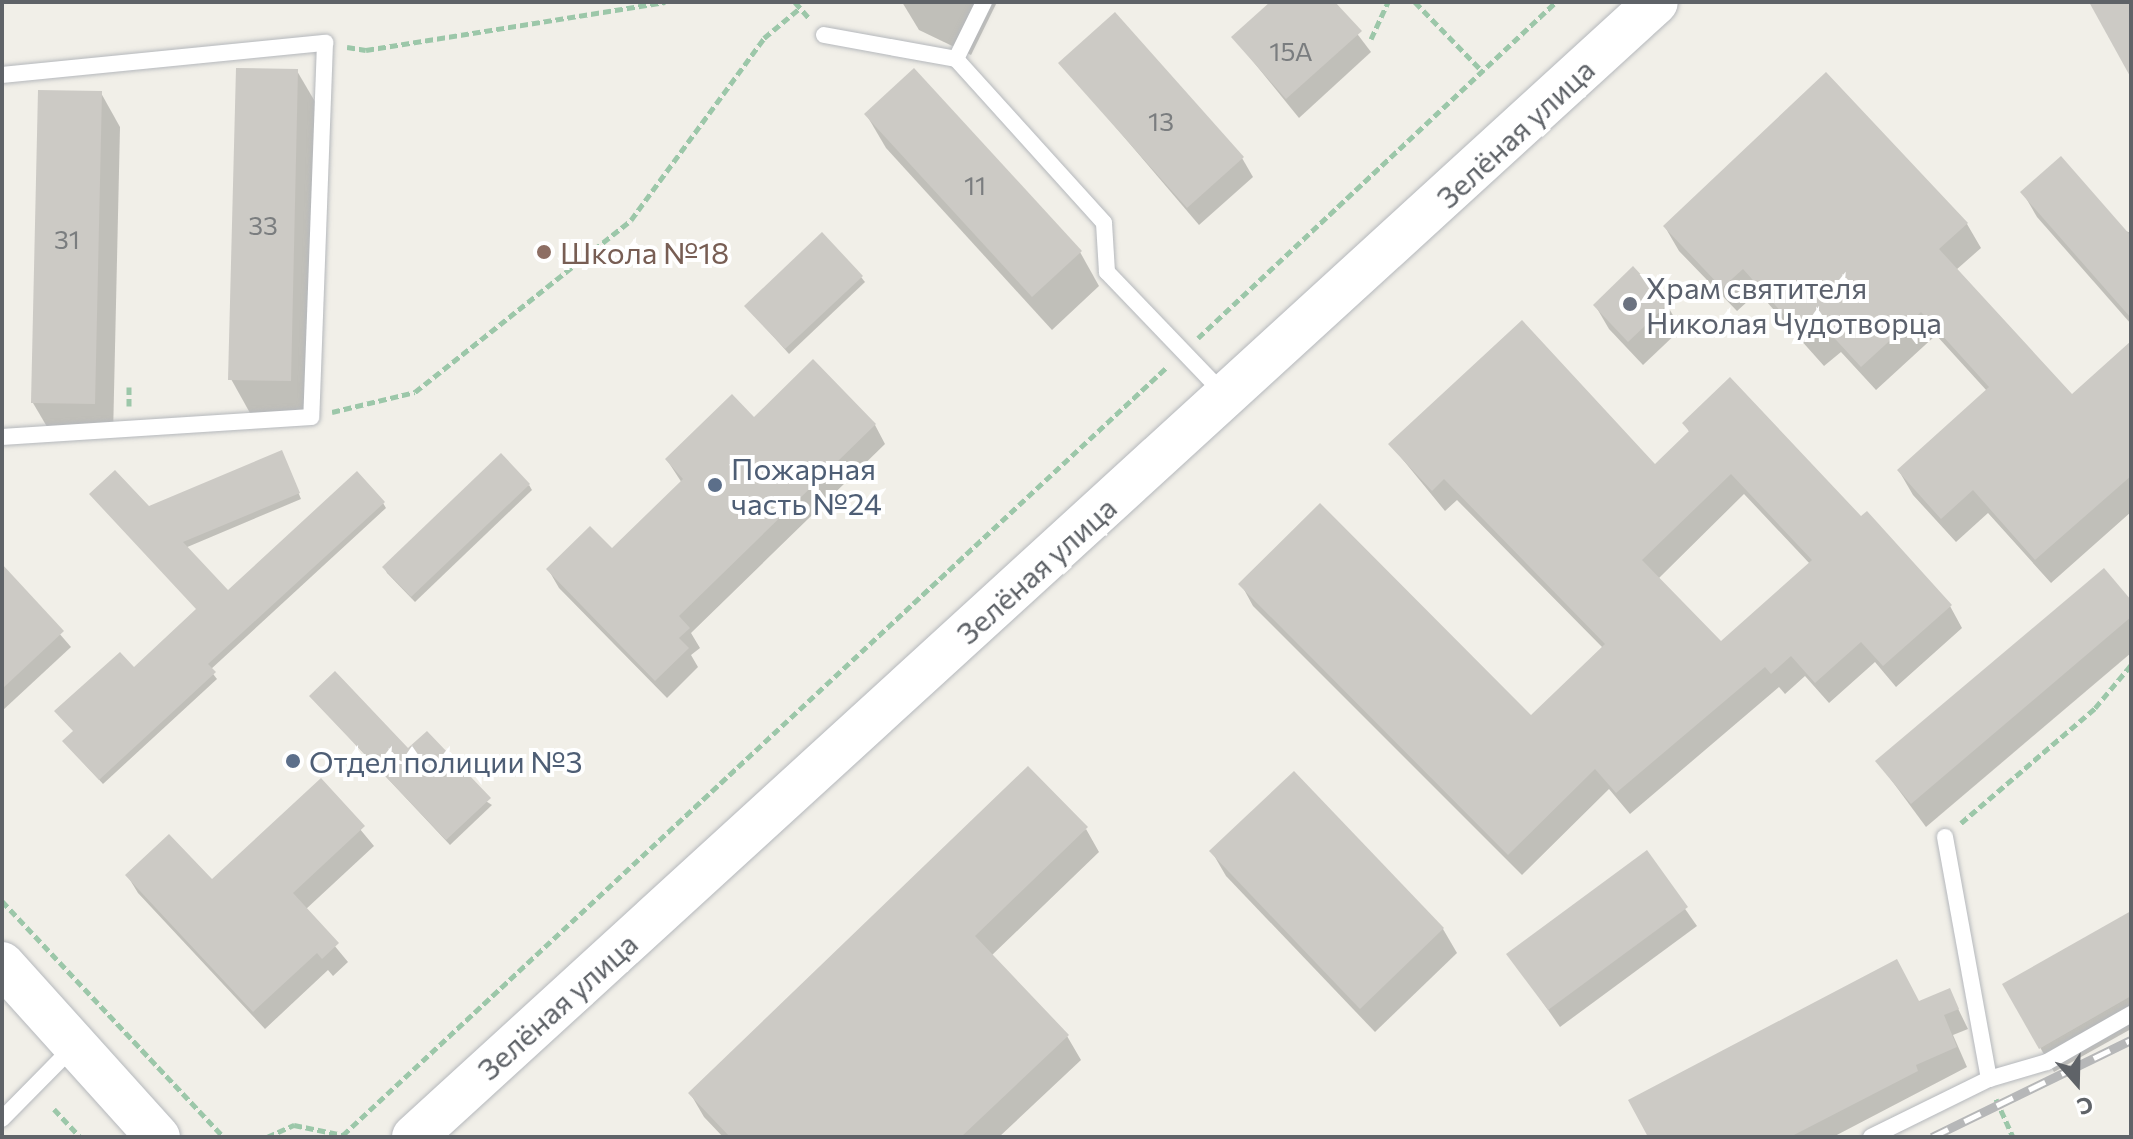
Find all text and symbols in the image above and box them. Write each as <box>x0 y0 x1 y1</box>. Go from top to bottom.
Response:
house number: 15А <box>1269 35 1313 67</box>
street label: Зелёная улица <box>1429 51 1601 215</box>
house number: 13 <box>1148 105 1174 137</box>
house number: 11 <box>964 169 986 201</box>
house number: 33 <box>248 209 278 241</box>
house number: 31 <box>54 223 80 255</box>
place label: Школа №18 <box>560 234 729 270</box>
marker: Школа №18 <box>535 243 553 261</box>
place label: Храм святителя Николая Чудотворца <box>1646 269 1942 340</box>
marker: Храм святителя Николая Чудотворца <box>1621 295 1639 313</box>
place label: Пожарная часть №24 <box>731 450 882 520</box>
marker: Пожарная часть №24 <box>706 476 724 494</box>
street label: Зелёная улица <box>949 489 1123 651</box>
place label: Отдел полиции №3 <box>309 743 583 779</box>
marker: Отдел полиции №3 <box>284 752 302 770</box>
street label: Зелёная улица <box>470 925 644 1087</box>
north arrow <box>2037 1043 2117 1123</box>
text: С <box>2074 1091 2097 1121</box>

